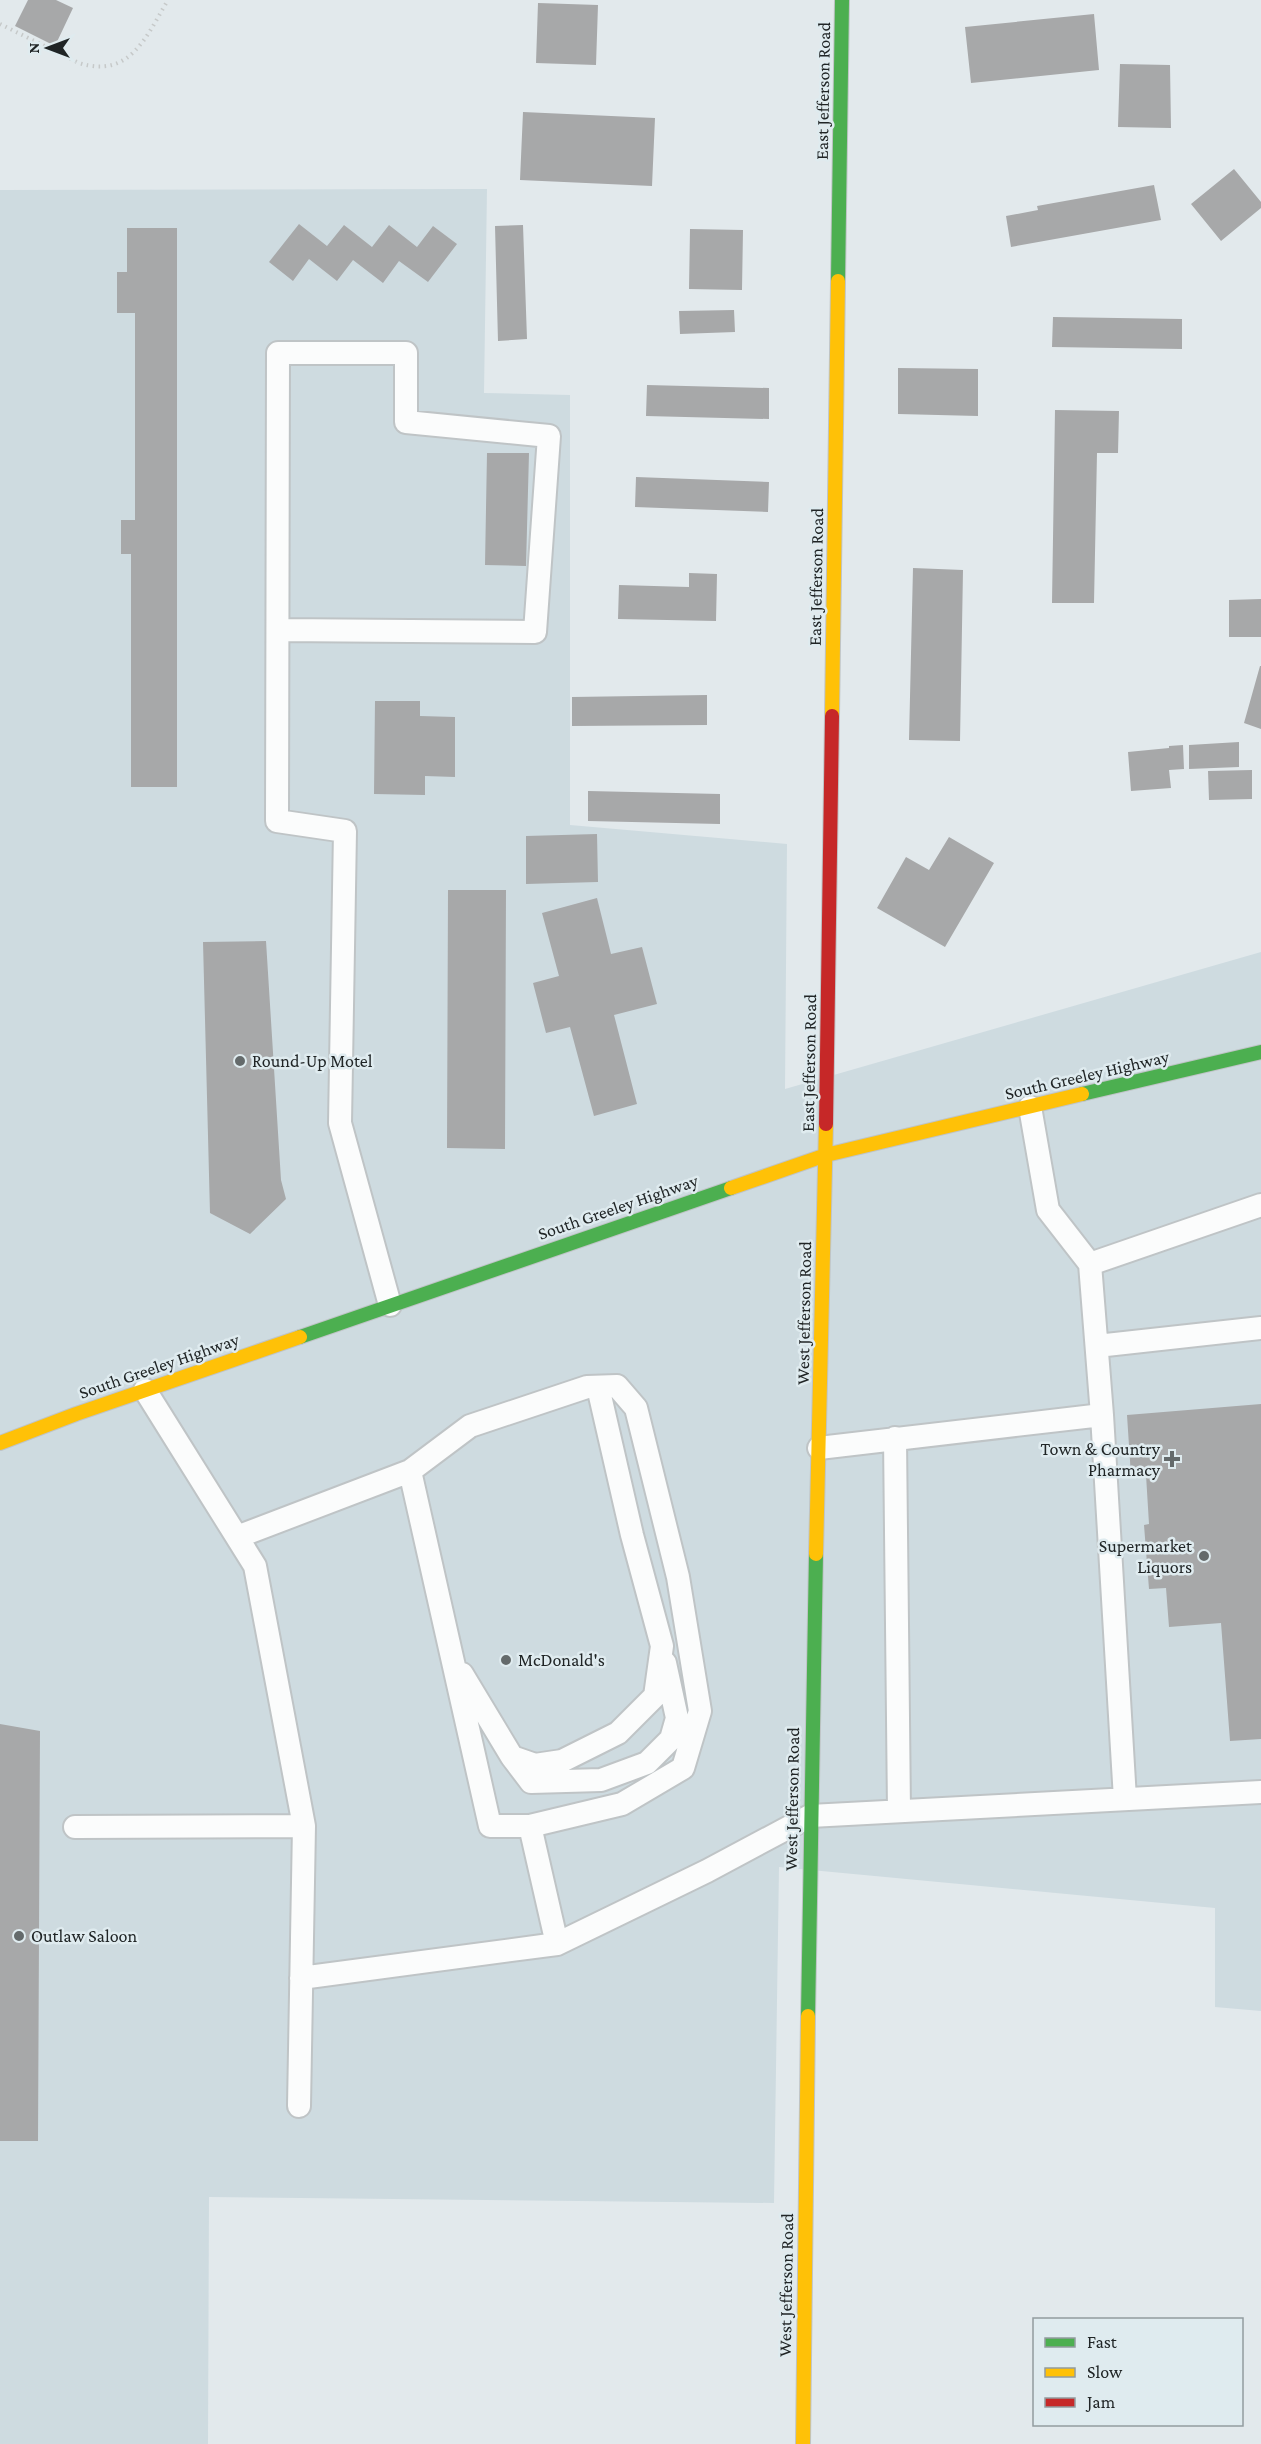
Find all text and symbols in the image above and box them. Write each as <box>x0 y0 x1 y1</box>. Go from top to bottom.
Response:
north arrow <box>18 18 78 78</box>
street label: East Jefferson Road <box>812 21 834 160</box>
text: N <box>25 42 42 53</box>
street label: East Jefferson Road <box>805 507 827 646</box>
street label: East Jefferson Road <box>798 993 820 1132</box>
street label: South Greeley Highway <box>1003 1046 1172 1104</box>
place label: Round-Up Motel <box>252 1051 373 1071</box>
marker: Round-Up Motel <box>233 1054 247 1068</box>
street label: South Greeley Highway <box>535 1170 701 1244</box>
street label: West Jefferson Road <box>793 1241 815 1385</box>
street label: South Greeley Highway <box>76 1329 242 1403</box>
place label: Town & Country Pharmacy <box>1040 1439 1161 1480</box>
marker: Town & Country Pharmacy <box>1165 1452 1179 1466</box>
place label: Supermarket Liquors <box>1099 1536 1193 1577</box>
marker: Supermarket Liquors <box>1197 1549 1211 1563</box>
place label: McDonald's <box>518 1650 605 1670</box>
marker: McDonald's <box>499 1653 513 1667</box>
street label: West Jefferson Road <box>781 1727 803 1871</box>
place label: Outlaw Saloon <box>31 1926 137 1946</box>
marker: Outlaw Saloon <box>12 1929 26 1943</box>
street label: West Jefferson Road <box>775 2213 797 2357</box>
legend <box>1033 2318 1243 2426</box>
text: Fast <box>1087 2332 1118 2352</box>
text: Slow <box>1087 2362 1123 2382</box>
text: Jam <box>1085 2392 1116 2412</box>

